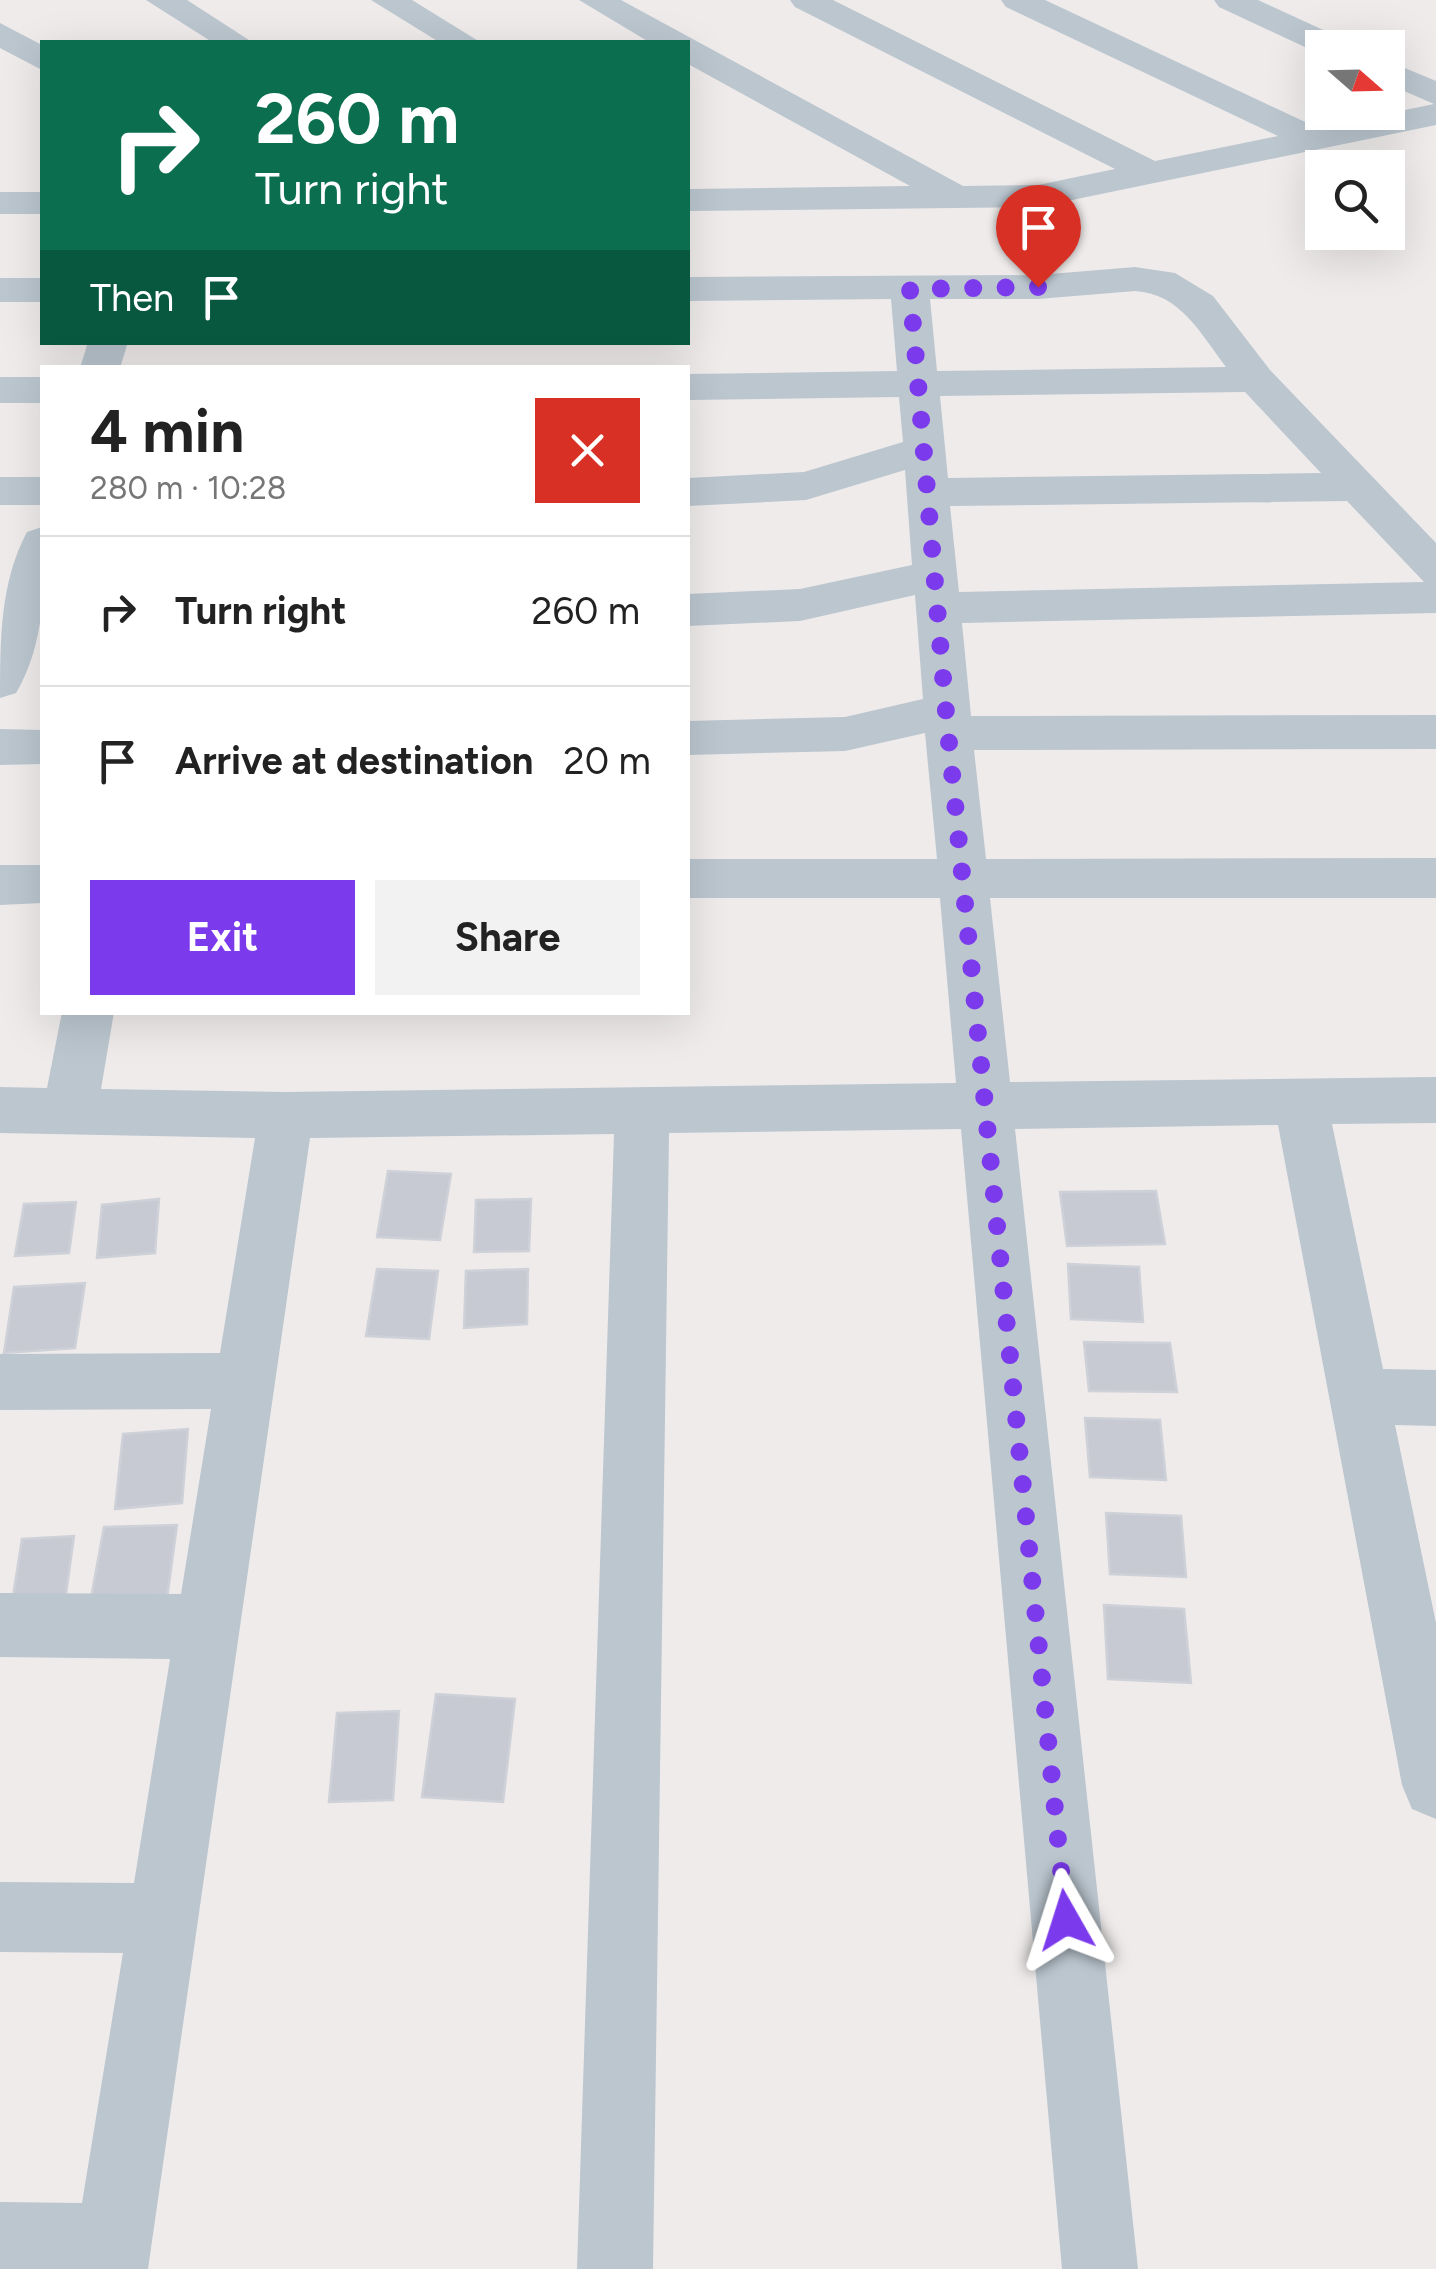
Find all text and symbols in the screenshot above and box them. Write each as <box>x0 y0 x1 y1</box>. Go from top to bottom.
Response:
north arrow <box>1305 30 1405 130</box>
map controls <box>1305 30 1405 250</box>
text: 260 m <box>255 76 459 161</box>
icon: right <box>90 80 220 210</box>
button: search <box>1305 150 1405 250</box>
text: Turn right <box>255 161 448 215</box>
pin <box>996 185 1081 288</box>
icon: arrive <box>1011 200 1066 255</box>
icon: arrive <box>194 270 249 325</box>
text: Then <box>90 275 174 321</box>
text: 4 min <box>90 395 244 467</box>
button: close <box>535 398 640 503</box>
text: 280 m · 10:28 <box>90 469 286 507</box>
icon: right <box>90 584 145 639</box>
text: Turn right <box>175 588 347 634</box>
text: 260 m <box>531 588 640 634</box>
icon: arrive <box>90 734 145 789</box>
text: Arrive at destination <box>175 738 533 784</box>
text: 20 m <box>563 738 651 784</box>
button: Exit <box>90 880 355 995</box>
button: Share <box>375 880 640 995</box>
position arrow <box>1014 1868 1118 1972</box>

